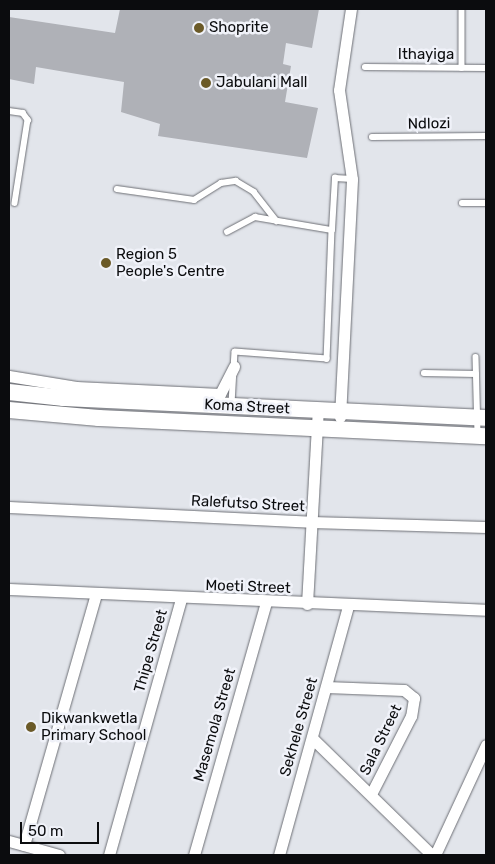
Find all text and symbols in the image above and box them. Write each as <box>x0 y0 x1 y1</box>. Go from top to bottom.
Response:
place label: Shoprite <box>209 19 269 37</box>
marker: Shoprite <box>193 22 205 34</box>
street label: Ithayiga <box>398 46 454 64</box>
place label: Jabulani Mall <box>216 74 307 92</box>
marker: Jabulani Mall <box>200 77 212 89</box>
street label: Ndlozi <box>407 115 451 133</box>
place label: Region 5 People's Centre <box>116 245 225 280</box>
marker: Region 5 People's Centre <box>100 257 112 269</box>
street label: Koma Street <box>204 396 290 418</box>
street label: Ralefutso Street <box>191 492 305 516</box>
street label: Moeti Street <box>205 577 291 597</box>
street label: Thipe Street <box>131 607 171 695</box>
street label: Masemola Street <box>190 666 240 784</box>
street label: Sekhele Street <box>276 675 322 779</box>
street label: Sala Street <box>356 702 406 778</box>
place label: Dikwankwetla Primary School <box>41 709 147 744</box>
marker: Dikwankwetla Primary School <box>25 721 37 733</box>
scale bar <box>22 812 101 844</box>
text: 50 m <box>28 822 63 840</box>

